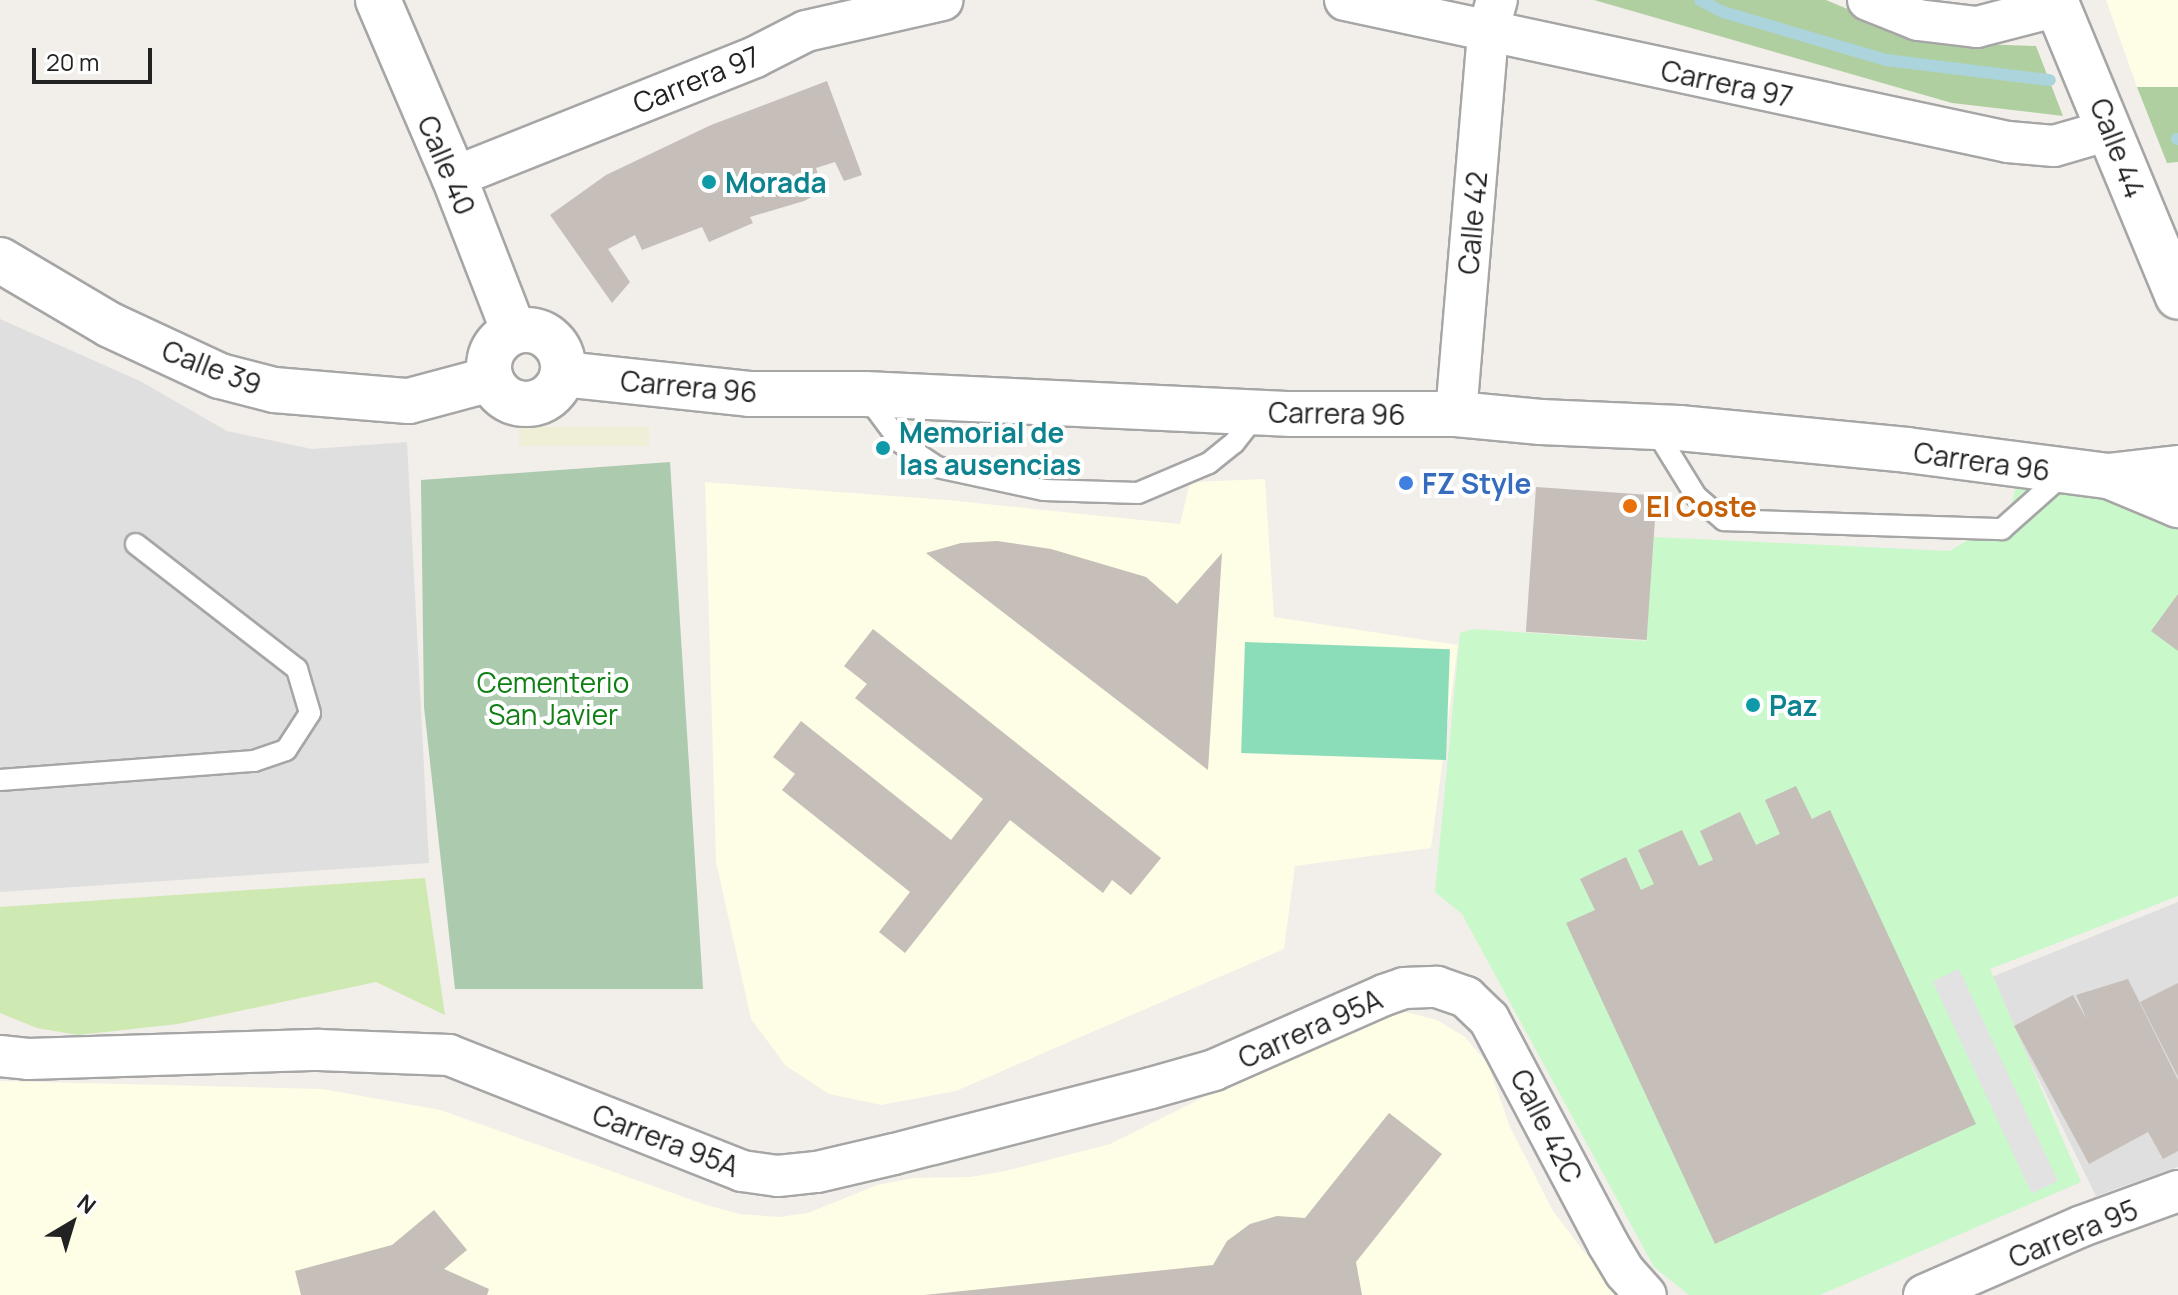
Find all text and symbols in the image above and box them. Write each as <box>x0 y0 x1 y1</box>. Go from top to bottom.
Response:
scale bar <box>36 32 156 82</box>
street label: Carrera 97 <box>628 38 764 120</box>
text: 20 m <box>46 45 99 78</box>
street label: Carrera 97 <box>1658 53 1796 113</box>
street label: Calle 44 <box>2084 93 2152 203</box>
street label: Calle 40 <box>411 110 483 220</box>
place label: Morada <box>725 165 827 199</box>
street label: Calle 42 <box>1451 170 1493 276</box>
marker: Morada <box>700 173 718 191</box>
street label: Calle 39 <box>158 333 266 401</box>
street label: Carrera 96 <box>619 363 759 409</box>
street label: Carrera 96 <box>1268 395 1406 431</box>
place label: Memorial de las ausencias <box>899 415 1081 481</box>
street label: Carrera 96 <box>1912 435 2052 487</box>
marker: Memorial de las ausencias <box>874 439 892 457</box>
place label: FZ Style <box>1422 466 1531 500</box>
marker: FZ Style <box>1397 474 1415 492</box>
place label: El Coste <box>1646 489 1757 523</box>
marker: El Coste <box>1621 497 1639 515</box>
park label: Cementerio San Javier <box>477 665 629 731</box>
place label: Paz <box>1769 688 1818 722</box>
marker: Paz <box>1744 696 1762 714</box>
street label: Carrera 95A <box>1233 981 1387 1075</box>
street label: Calle 42C <box>1504 1064 1590 1188</box>
street label: Carrera 95A <box>588 1097 744 1183</box>
north arrow <box>32 1183 112 1263</box>
text: N <box>71 1187 102 1221</box>
street label: Carrera 95 <box>2004 1192 2142 1274</box>

